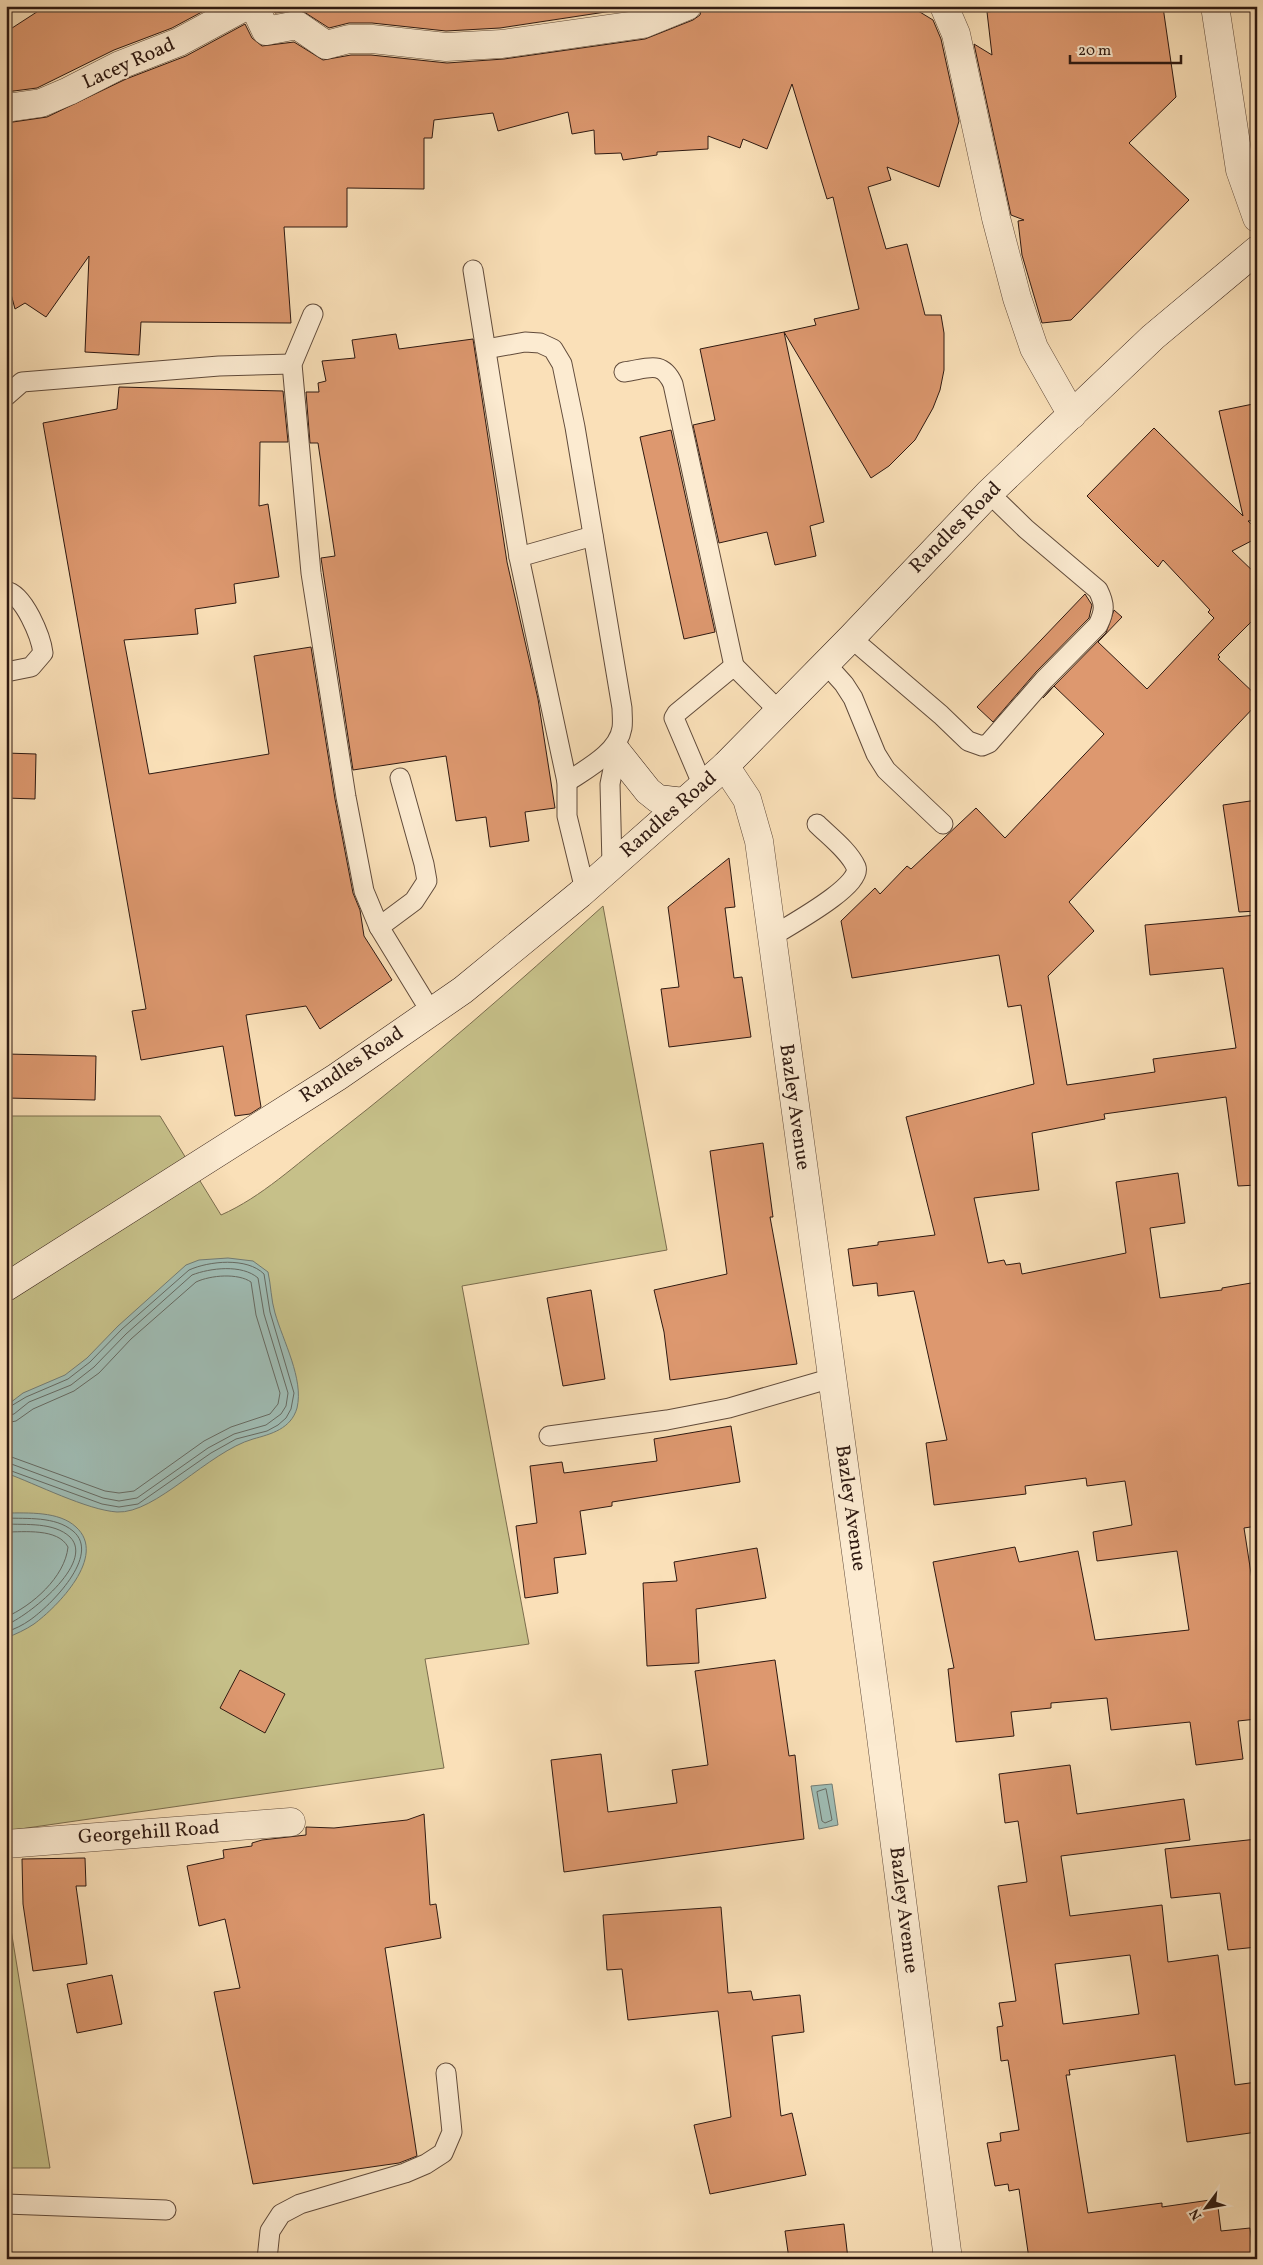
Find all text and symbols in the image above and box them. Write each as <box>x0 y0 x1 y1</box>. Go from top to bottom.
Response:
street label: Lacey Road <box>78 31 180 97</box>
scale bar <box>1070 32 1182 64</box>
text: 20 m <box>1078 41 1111 62</box>
street label: Randles Road <box>904 476 1008 580</box>
street label: Randles Road <box>615 765 723 865</box>
street label: Randles Road <box>294 1020 410 1110</box>
street label: Bazley Avenue <box>771 1042 817 1172</box>
street label: Bazley Avenue <box>827 1443 873 1573</box>
street label: Georgehill Road <box>77 1814 221 1852</box>
street label: Bazley Avenue <box>881 1845 925 1975</box>
north arrow <box>1180 2182 1230 2232</box>
text: N <box>1185 2205 1207 2223</box>

